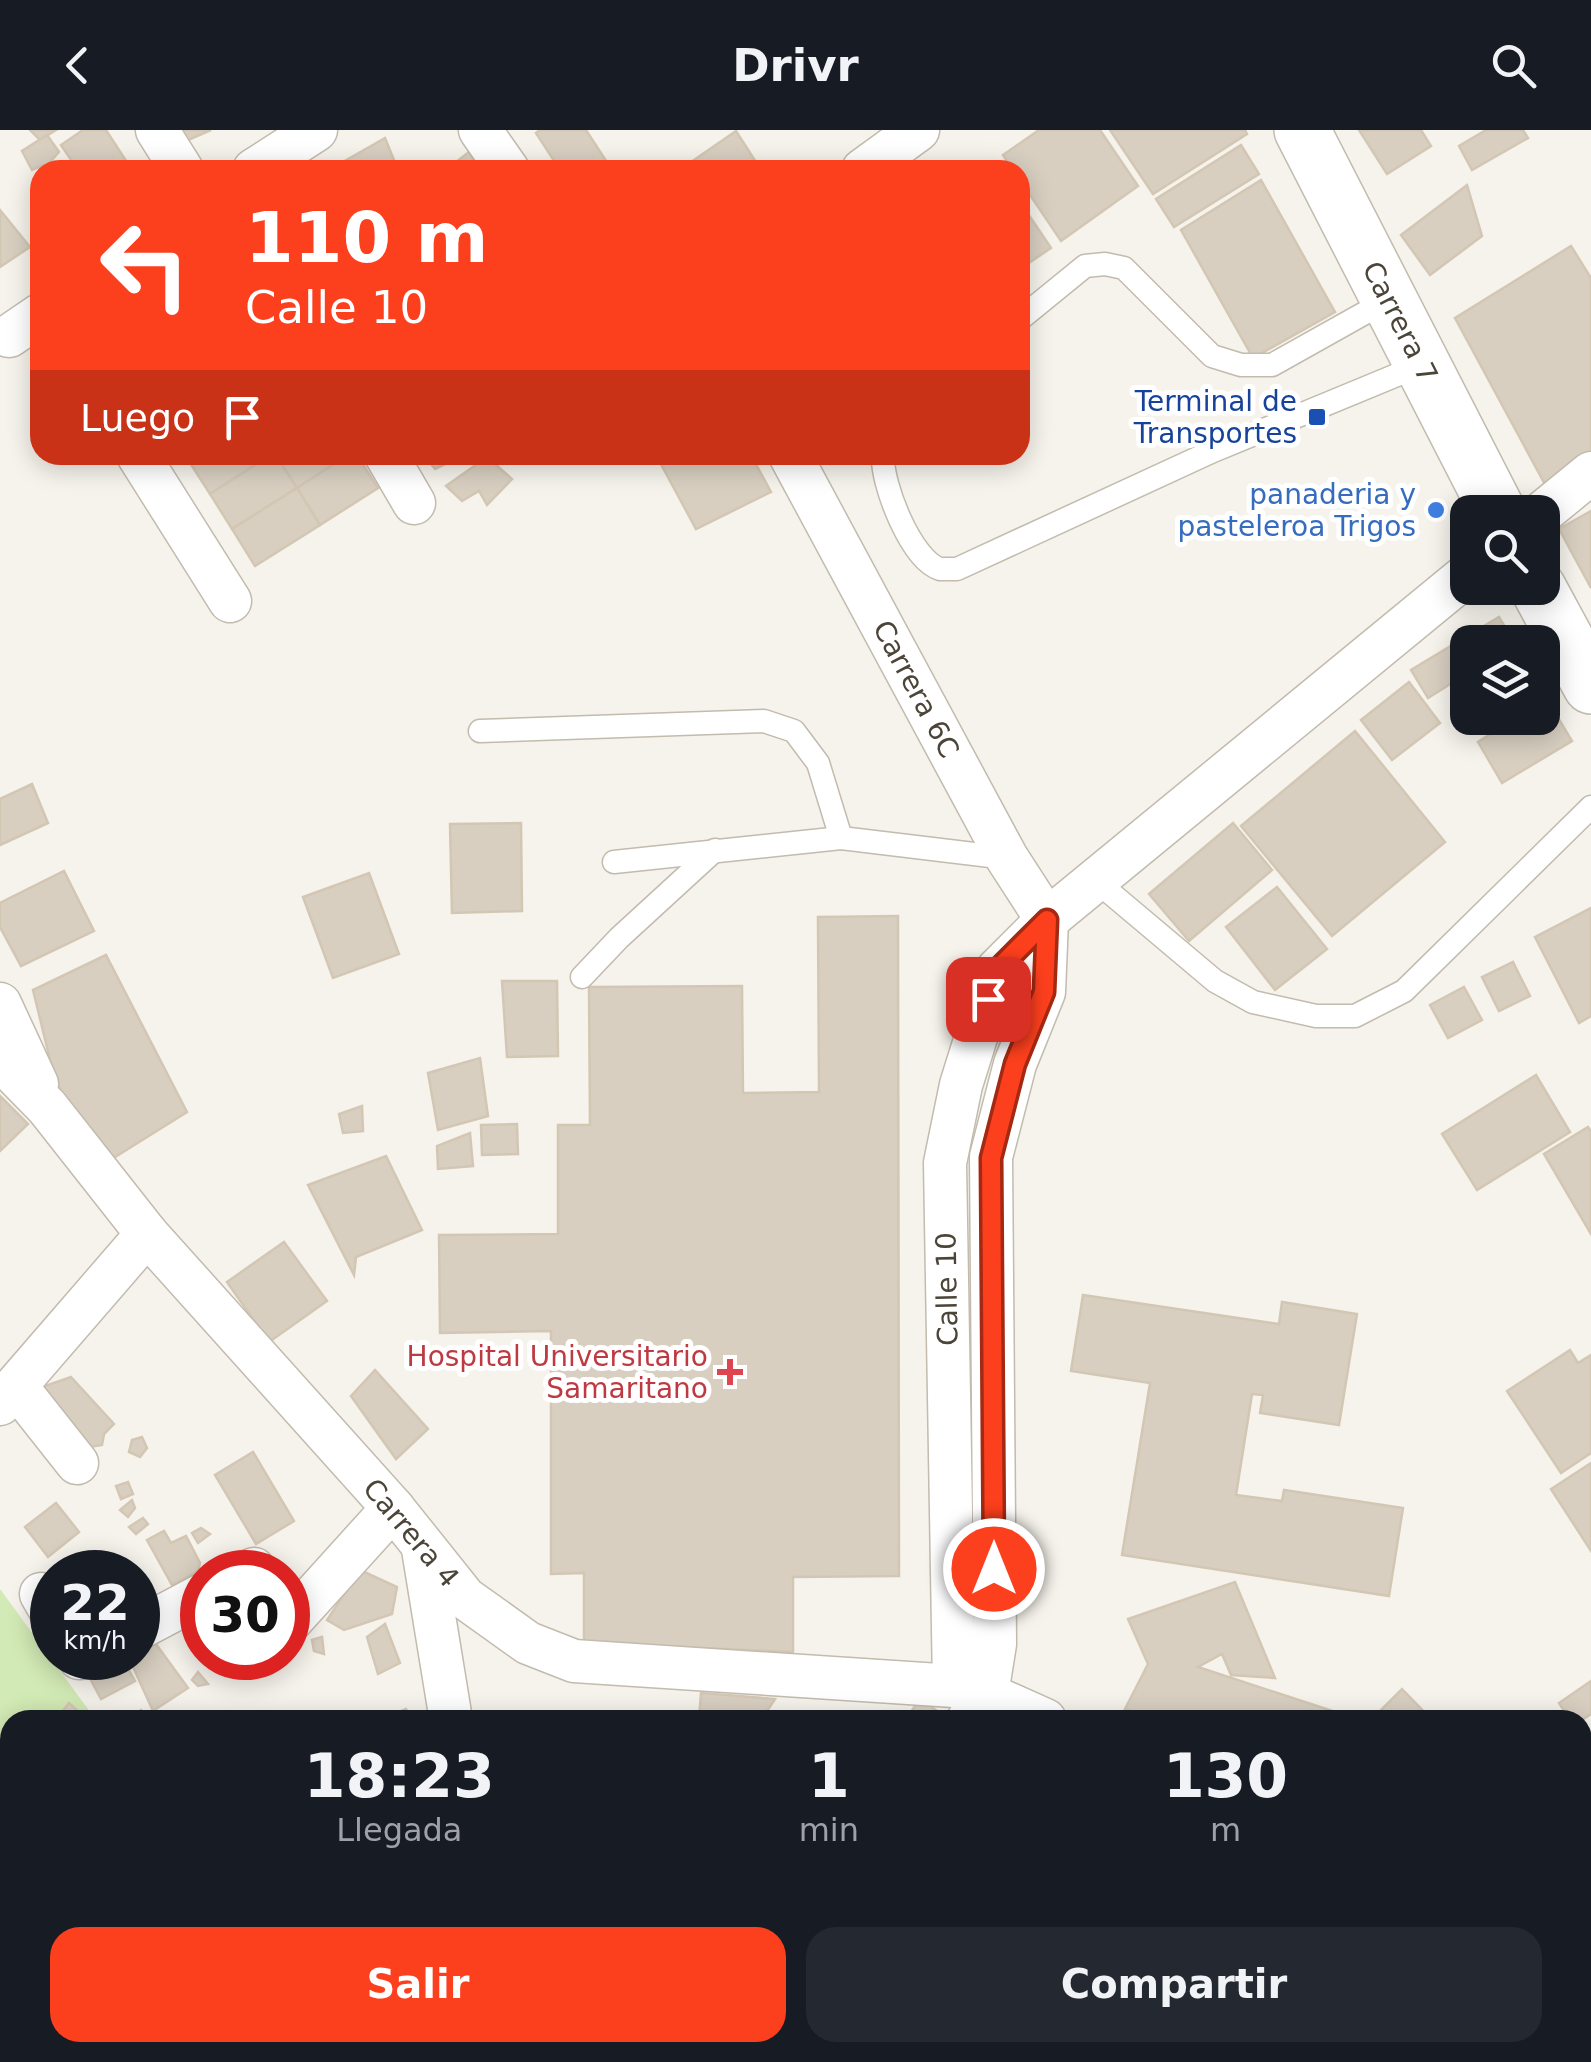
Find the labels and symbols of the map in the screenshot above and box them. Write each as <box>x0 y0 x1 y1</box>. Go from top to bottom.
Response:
street label: Carrera 7 <box>1356 256 1444 388</box>
place label: Terminal de Transportes <box>1133 385 1297 450</box>
marker: Terminal de Transportes <box>1306 406 1328 428</box>
place label: panaderia y pasteleroa Trigos <box>1177 478 1416 543</box>
marker: panaderia y pasteleroa Trigos <box>1425 499 1447 521</box>
street label: Carrera 6C <box>866 615 966 763</box>
pin <box>946 957 1031 1042</box>
street label: Calle 10 <box>930 1232 964 1346</box>
place label: Hospital Universitario Samaritano <box>407 1340 708 1405</box>
marker: Hospital Universitario Samaritano <box>717 1359 743 1385</box>
street label: Carrera 4 <box>356 1472 466 1594</box>
position arrow <box>942 1517 1046 1621</box>
speed limit sign: 30 <box>180 1550 310 1680</box>

